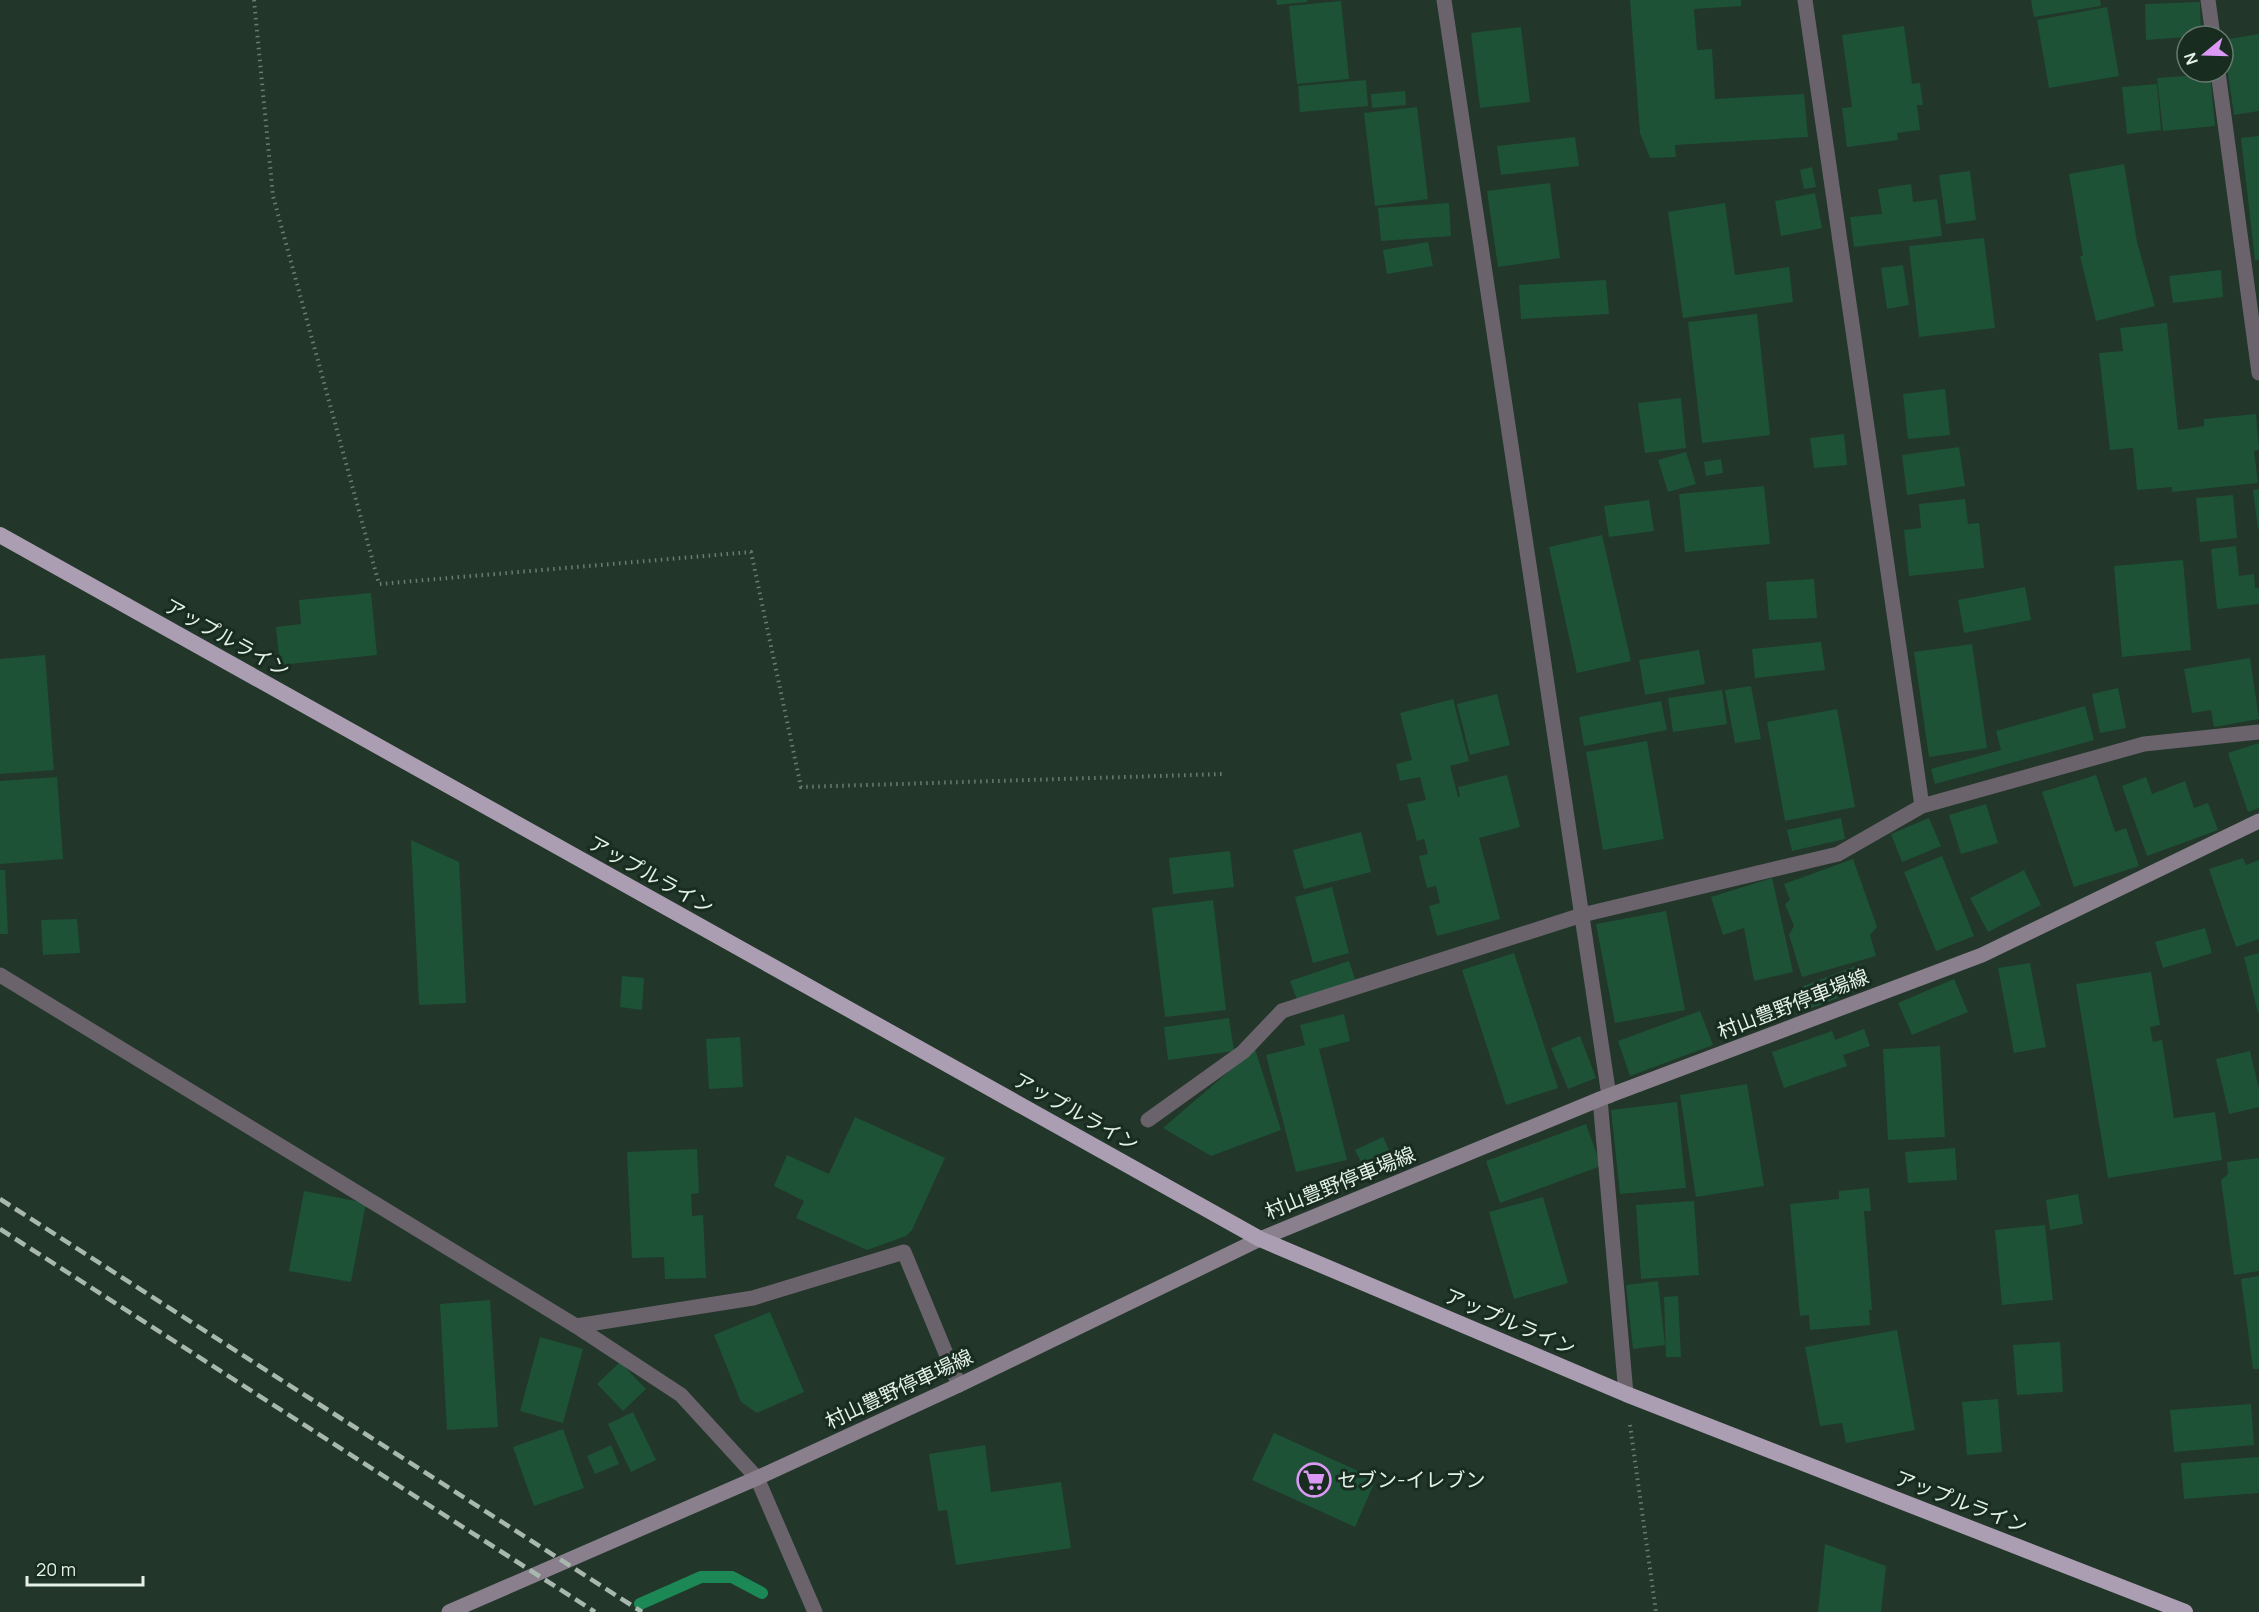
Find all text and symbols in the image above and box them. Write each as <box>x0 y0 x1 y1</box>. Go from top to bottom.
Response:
north arrow <box>2175 24 2235 84</box>
text: N <box>2179 50 2203 68</box>
street label: アップルライン <box>159 592 295 683</box>
street label: アップルライン <box>583 829 719 920</box>
street label: 村山豊野停車場線 <box>1713 962 1872 1045</box>
street label: アップルライン <box>1008 1066 1144 1157</box>
street label: 村山豊野停車場線 <box>1261 1140 1419 1225</box>
street label: アップルライン <box>1440 1282 1580 1361</box>
street label: 村山豊野停車場線 <box>821 1343 977 1435</box>
supermarket icon: セブン-イレブン <box>1296 1462 1332 1498</box>
street label: アップルライン <box>1891 1464 2031 1539</box>
place label: セブン-イレブン <box>1337 1466 1485 1493</box>
scale bar <box>27 1549 142 1587</box>
text: 20 m <box>36 1557 76 1581</box>

